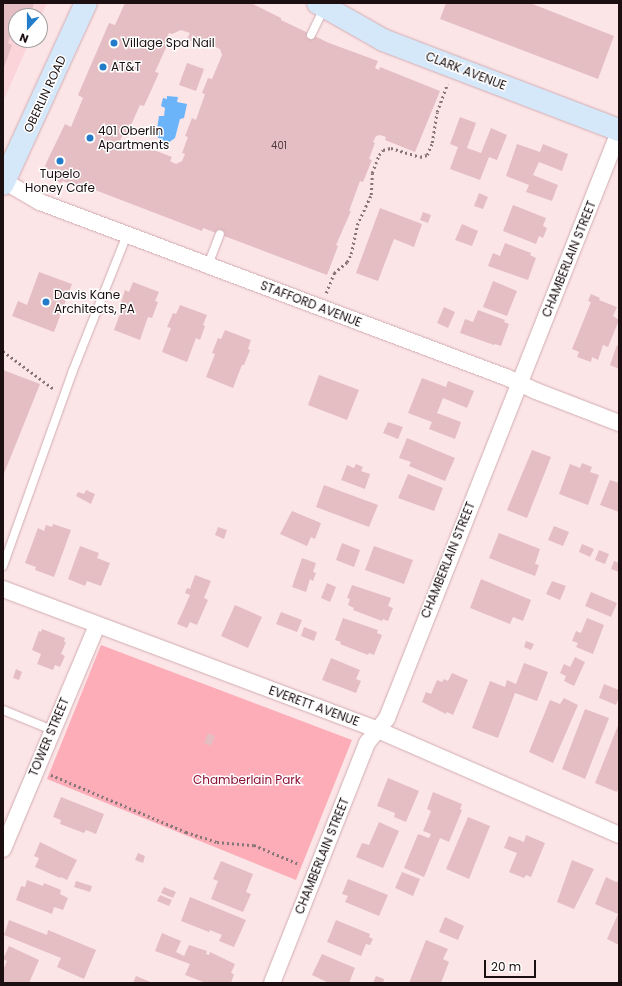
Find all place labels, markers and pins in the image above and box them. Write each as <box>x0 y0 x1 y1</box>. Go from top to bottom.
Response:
place label: Village Spa Nail <box>122 36 215 50</box>
marker: Village Spa Nail <box>109 38 119 48</box>
place label: AT&T <box>111 60 141 74</box>
marker: AT&T <box>98 62 108 72</box>
place label: 401 Oberlin Apartments <box>98 124 169 152</box>
marker: 401 Oberlin Apartments <box>85 133 95 143</box>
marker: Tupelo Honey Cafe <box>55 156 65 166</box>
place label: Tupelo Honey Cafe <box>25 167 95 195</box>
place label: Davis Kane Architects, PA <box>54 288 135 316</box>
marker: Davis Kane Architects, PA <box>41 297 51 307</box>

